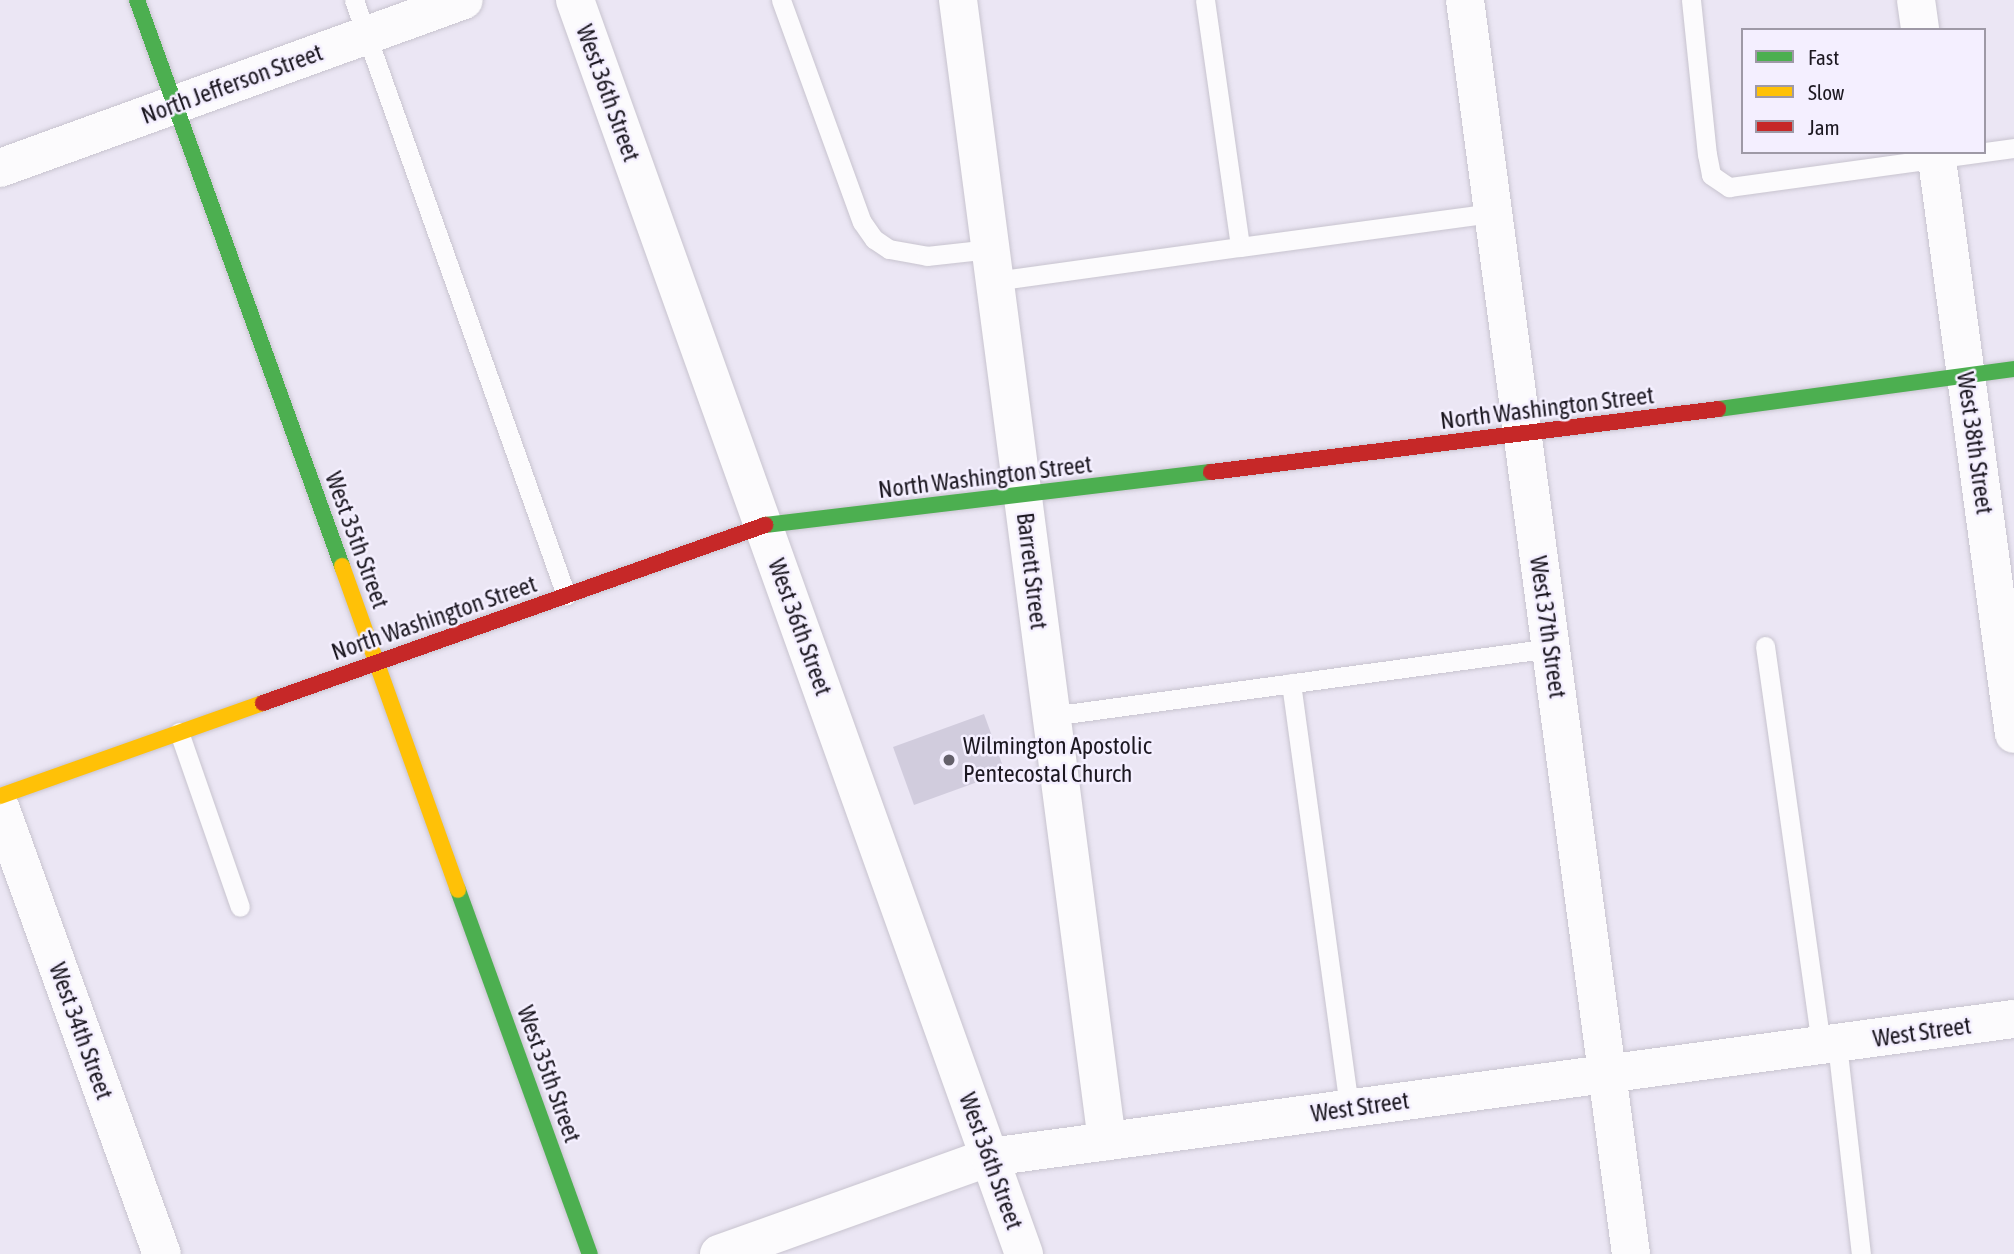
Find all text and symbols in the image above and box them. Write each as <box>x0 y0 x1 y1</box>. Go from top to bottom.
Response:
street label: West 36th Street <box>570 21 646 165</box>
legend <box>1741 28 1986 154</box>
street label: North Jefferson Street <box>137 38 327 130</box>
text: Fast <box>1808 45 1839 69</box>
text: Slow <box>1808 80 1844 104</box>
text: Jam <box>1808 115 1840 139</box>
street label: West 38th Street <box>1951 370 1999 516</box>
street label: North Washington Street <box>1439 381 1655 435</box>
street label: North Washington Street <box>877 450 1093 504</box>
street label: West 35th Street <box>319 468 395 612</box>
street label: Barrett Street <box>1011 511 1053 631</box>
street label: West 37th Street <box>1524 554 1572 700</box>
street label: West 36th Street <box>762 555 838 699</box>
street label: North Washington Street <box>328 569 540 667</box>
place label: Wilmington Apostolic Pentecostal Church <box>963 732 1152 788</box>
marker: Wilmington Apostolic Pentecostal Church <box>941 752 957 768</box>
street label: West 34th Street <box>43 959 119 1103</box>
street label: West 35th Street <box>511 1002 587 1146</box>
street label: West Street <box>1871 1011 1973 1053</box>
street label: West Street <box>1309 1086 1411 1128</box>
street label: West 36th Street <box>953 1089 1029 1233</box>

